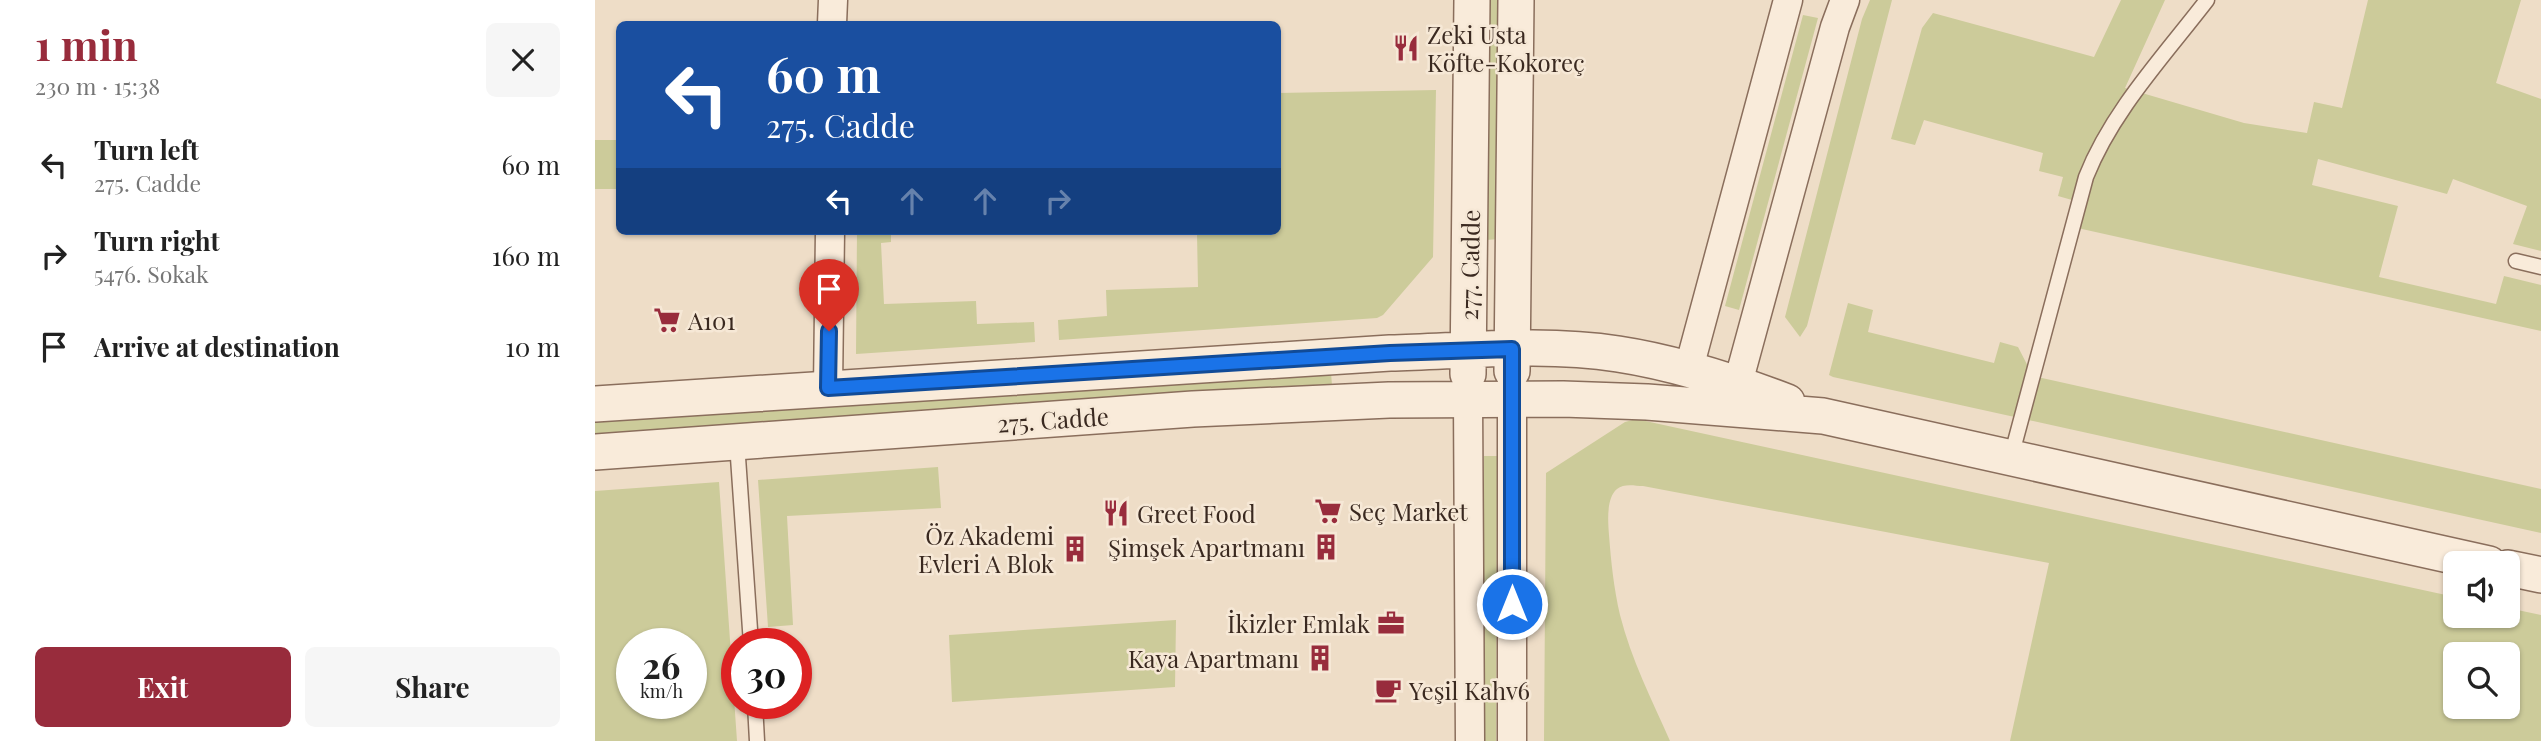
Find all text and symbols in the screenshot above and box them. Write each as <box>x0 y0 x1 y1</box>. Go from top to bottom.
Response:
text: 1 min <box>35 16 138 72</box>
place label: Zeki Usta Köfte-Kokoreç <box>1427 18 1585 78</box>
button: close <box>486 23 560 97</box>
restaurant icon: Zeki Usta Köfte-Kokoreç <box>1391 33 1421 63</box>
text: 60 m <box>766 40 881 105</box>
icon: left <box>651 49 742 140</box>
text: 230 m · 15:38 <box>35 70 160 101</box>
text: 275. Cadde <box>766 103 915 146</box>
text: Turn left <box>94 132 199 167</box>
icon: left <box>35 146 73 184</box>
text: 60 m <box>501 147 560 182</box>
text: 275. Cadde <box>94 167 201 198</box>
icon: left <box>820 182 858 220</box>
icon: ahead <box>893 182 931 220</box>
icon: ahead <box>966 182 1004 220</box>
icon: right <box>1039 182 1077 220</box>
street label: 277. Cadde <box>1452 209 1486 321</box>
text: Turn right <box>94 223 220 258</box>
icon: right <box>35 237 73 275</box>
text: 160 m <box>492 238 560 273</box>
text: 5476. Sokak <box>94 258 209 289</box>
pin <box>799 259 859 331</box>
icon: arrive <box>810 270 848 308</box>
place label: A101 <box>687 304 735 336</box>
supermarket icon: A101 <box>652 305 682 335</box>
icon: arrive <box>35 328 73 366</box>
text: Arrive at destination <box>94 329 340 364</box>
text: 10 m <box>505 329 560 364</box>
street label: 275. Cadde <box>996 399 1110 439</box>
place label: Seç Market <box>1349 495 1468 527</box>
supermarket icon: Seç Market <box>1313 496 1343 526</box>
place label: Greet Food <box>1137 497 1256 529</box>
restaurant icon: Greet Food <box>1101 498 1131 528</box>
place label: Öz Akademi Evleri A Blok <box>918 519 1055 579</box>
place label: Şimşek Apartmanı <box>1108 531 1305 563</box>
building icon: Şimşek Apartmanı <box>1311 532 1341 562</box>
building icon: Öz Akademi Evleri A Blok <box>1060 534 1090 564</box>
map controls <box>2443 551 2520 719</box>
button: sound <box>2443 551 2520 628</box>
position arrow <box>1475 567 1549 641</box>
place label: İkizler Emlak <box>1227 607 1371 639</box>
office icon: İkizler Emlak <box>1376 608 1406 638</box>
speed limit sign: 30 <box>721 628 812 719</box>
text: 26 <box>643 641 680 688</box>
place label: Kaya Apartmanı <box>1128 642 1299 674</box>
button: search <box>2443 642 2520 719</box>
building icon: Kaya Apartmanı <box>1305 643 1335 673</box>
button: Exit <box>35 647 291 727</box>
button: Share <box>305 647 560 727</box>
place label: Yeşil Kahv6 <box>1408 674 1530 706</box>
cafe icon: Yeşil Kahv6 <box>1373 675 1403 705</box>
text: km/h <box>640 679 683 703</box>

